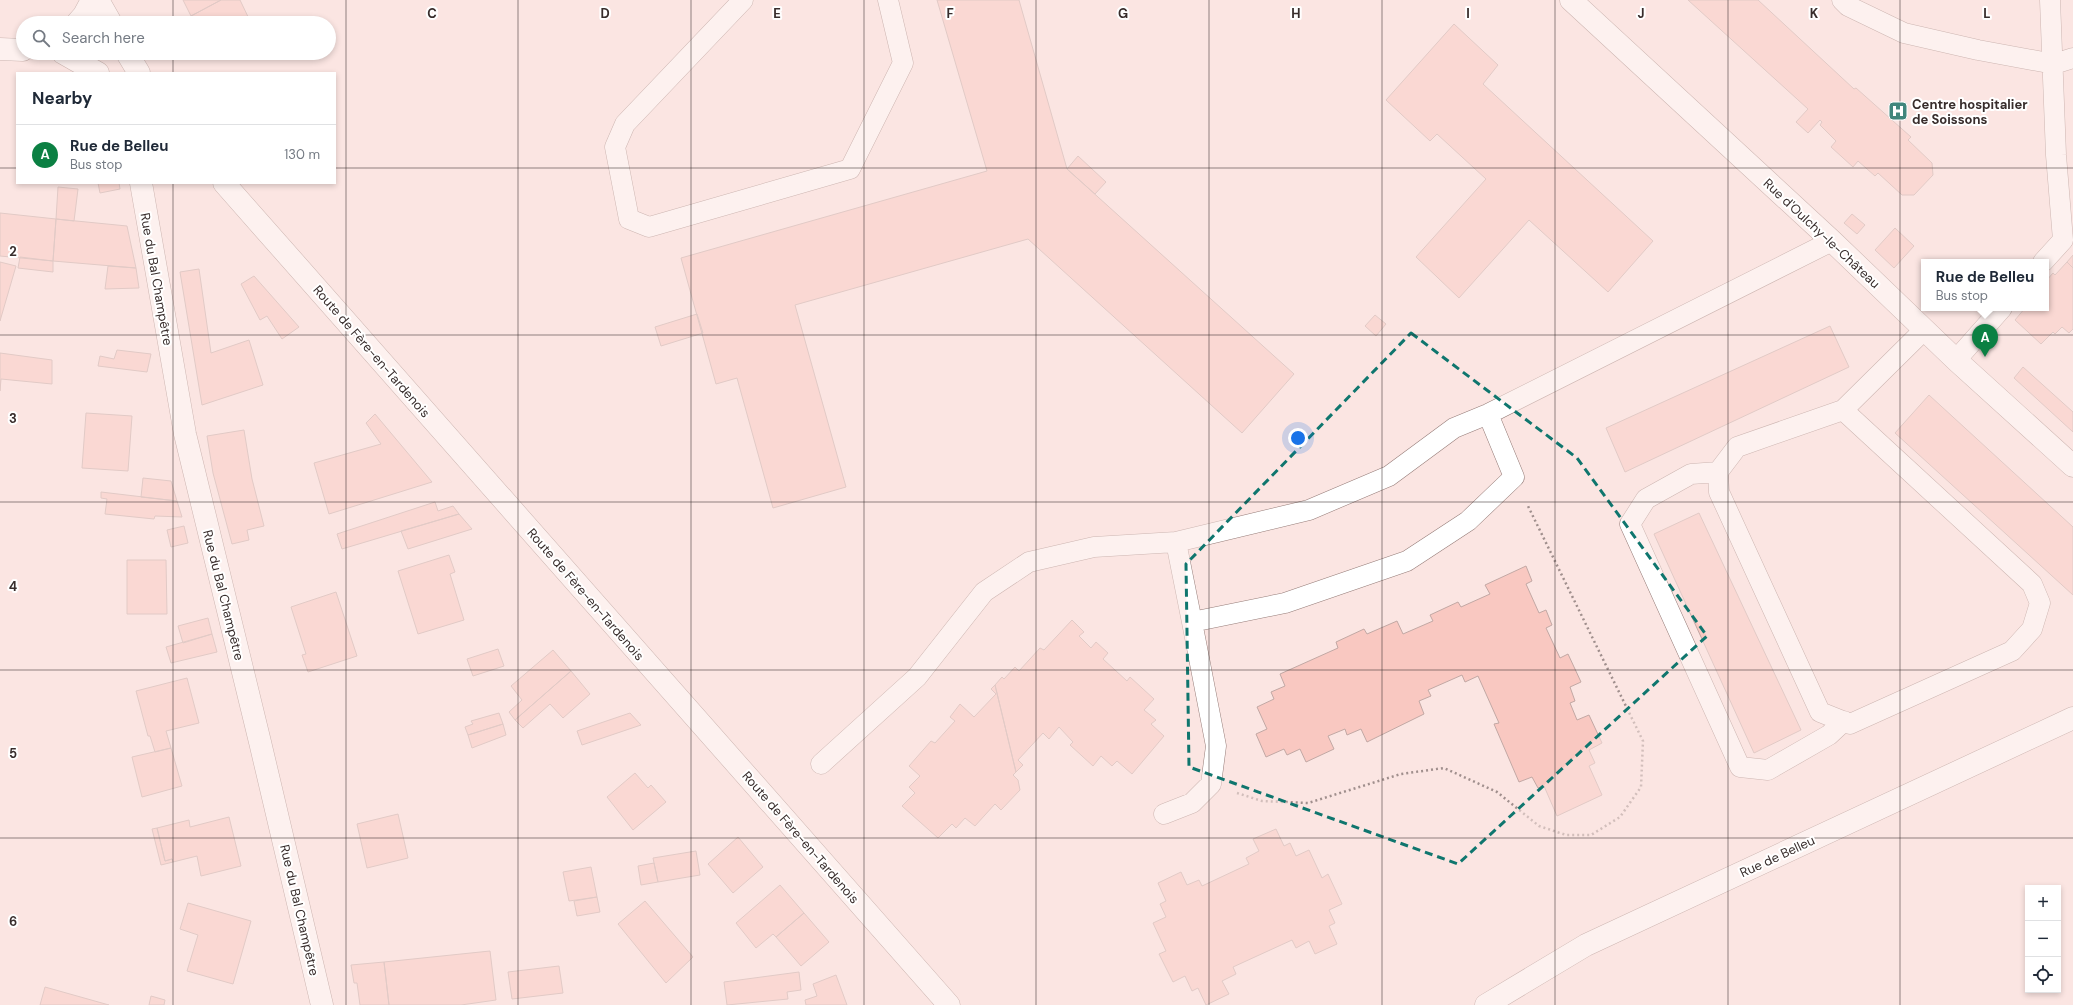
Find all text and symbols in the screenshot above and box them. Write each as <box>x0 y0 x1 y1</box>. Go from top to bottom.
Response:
text: C <box>427 5 437 22</box>
text: D <box>600 5 610 22</box>
text: E <box>773 5 781 22</box>
text: F <box>946 5 954 22</box>
text: G <box>1118 5 1128 22</box>
text: H <box>1291 5 1301 22</box>
text: I <box>1466 5 1470 22</box>
text: J <box>1637 5 1645 22</box>
text: K <box>1810 5 1819 22</box>
text: L <box>1983 5 1991 22</box>
search box <box>16 16 336 60</box>
icon: search <box>30 27 52 49</box>
text: Search here <box>62 28 145 48</box>
text: Nearby <box>32 87 92 109</box>
place label: Centre hospitalier de Soissons <box>1912 96 2028 128</box>
hospital icon: Centre hospitalier de Soissons <box>1887 100 1909 122</box>
text: Rue de Belleu <box>70 136 169 156</box>
text: A <box>40 146 50 163</box>
text: 130 m <box>284 146 320 163</box>
text: Bus stop <box>70 156 122 173</box>
street label: Rue d'Oulchy-le-Château <box>1760 175 1884 292</box>
street label: Rue du Bal Champêtre <box>136 212 177 347</box>
text: 2 <box>9 243 17 260</box>
popup <box>1921 259 2049 311</box>
text: Rue de Belleu <box>1936 267 2034 287</box>
street label: Route de Fère-en-Tardenois <box>309 282 434 421</box>
text: Bus stop <box>1936 287 1988 304</box>
pin: A <box>1972 324 1998 357</box>
text: 3 <box>9 410 17 427</box>
your location <box>1288 428 1308 448</box>
street label: Route de Fère-en-Tardenois <box>523 525 648 664</box>
street label: Rue du Bal Champêtre <box>199 528 248 662</box>
text: 4 <box>9 578 17 595</box>
text: 5 <box>9 745 17 762</box>
street label: Route de Fère-en-Tardenois <box>738 768 863 907</box>
street label: Rue de Belleu <box>1737 832 1817 881</box>
street label: Rue du Bal Champêtre <box>276 843 323 977</box>
map controls <box>2025 885 2061 993</box>
button: + <box>2025 885 2061 921</box>
text: 6 <box>9 913 17 930</box>
button: − <box>2025 921 2061 957</box>
button: locate <box>2025 957 2061 993</box>

